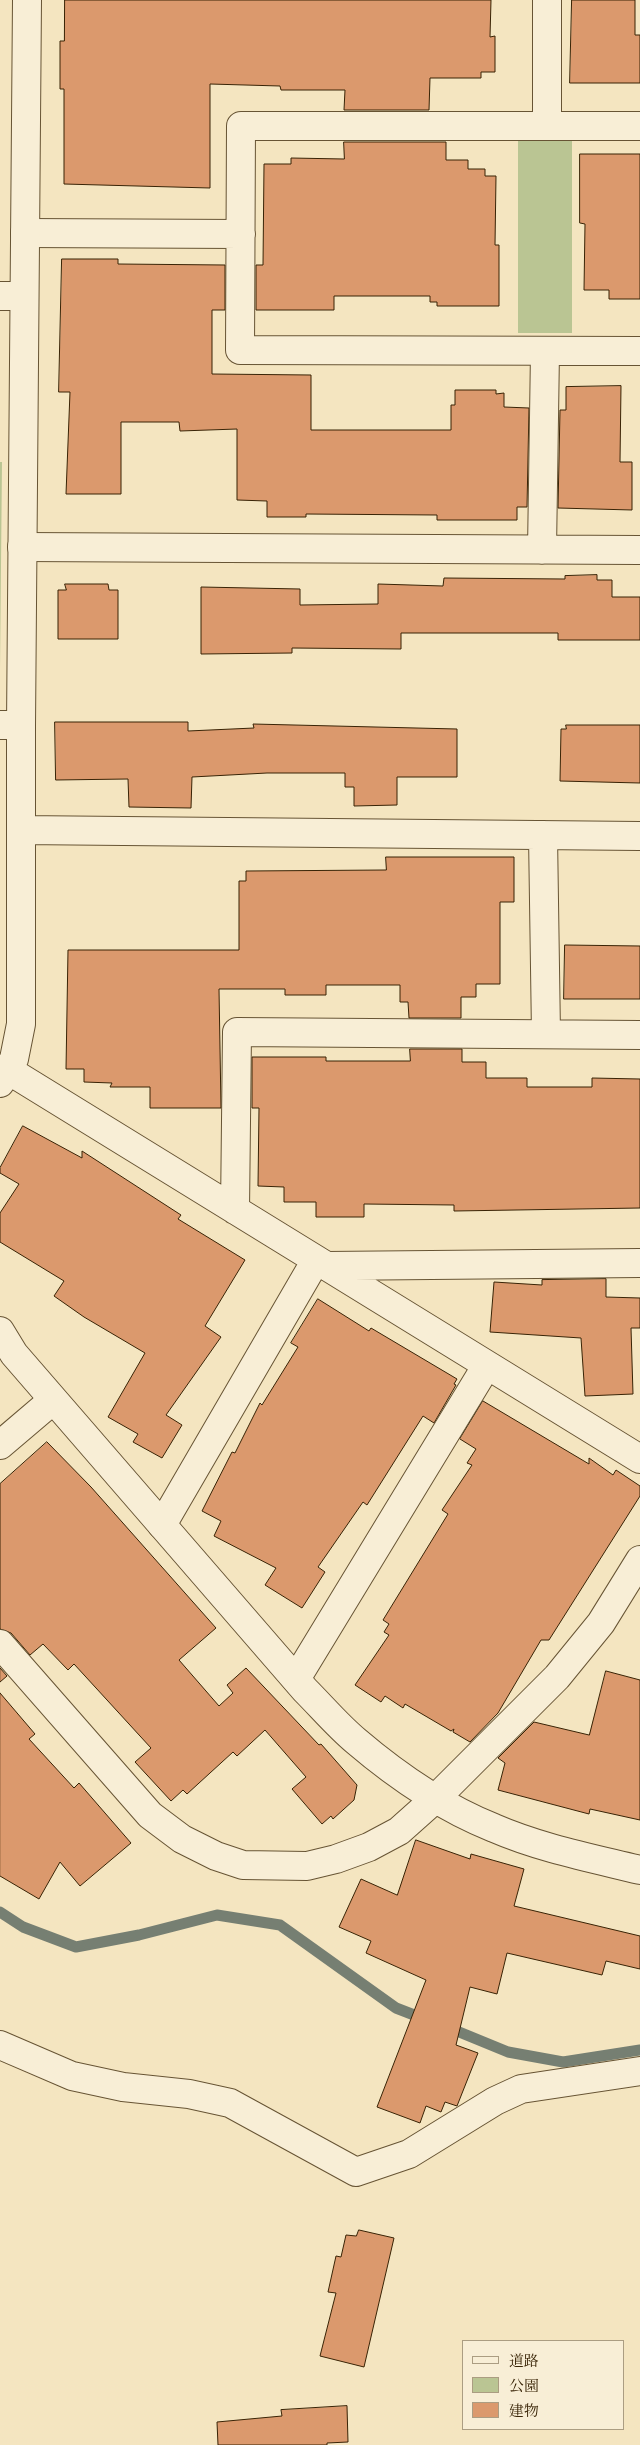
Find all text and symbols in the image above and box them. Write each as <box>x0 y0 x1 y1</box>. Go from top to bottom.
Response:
legend <box>462 2340 625 2430</box>
text: 道路 <box>509 2351 539 2370</box>
text: 公園 <box>509 2376 539 2395</box>
text: 建物 <box>509 2401 539 2420</box>

